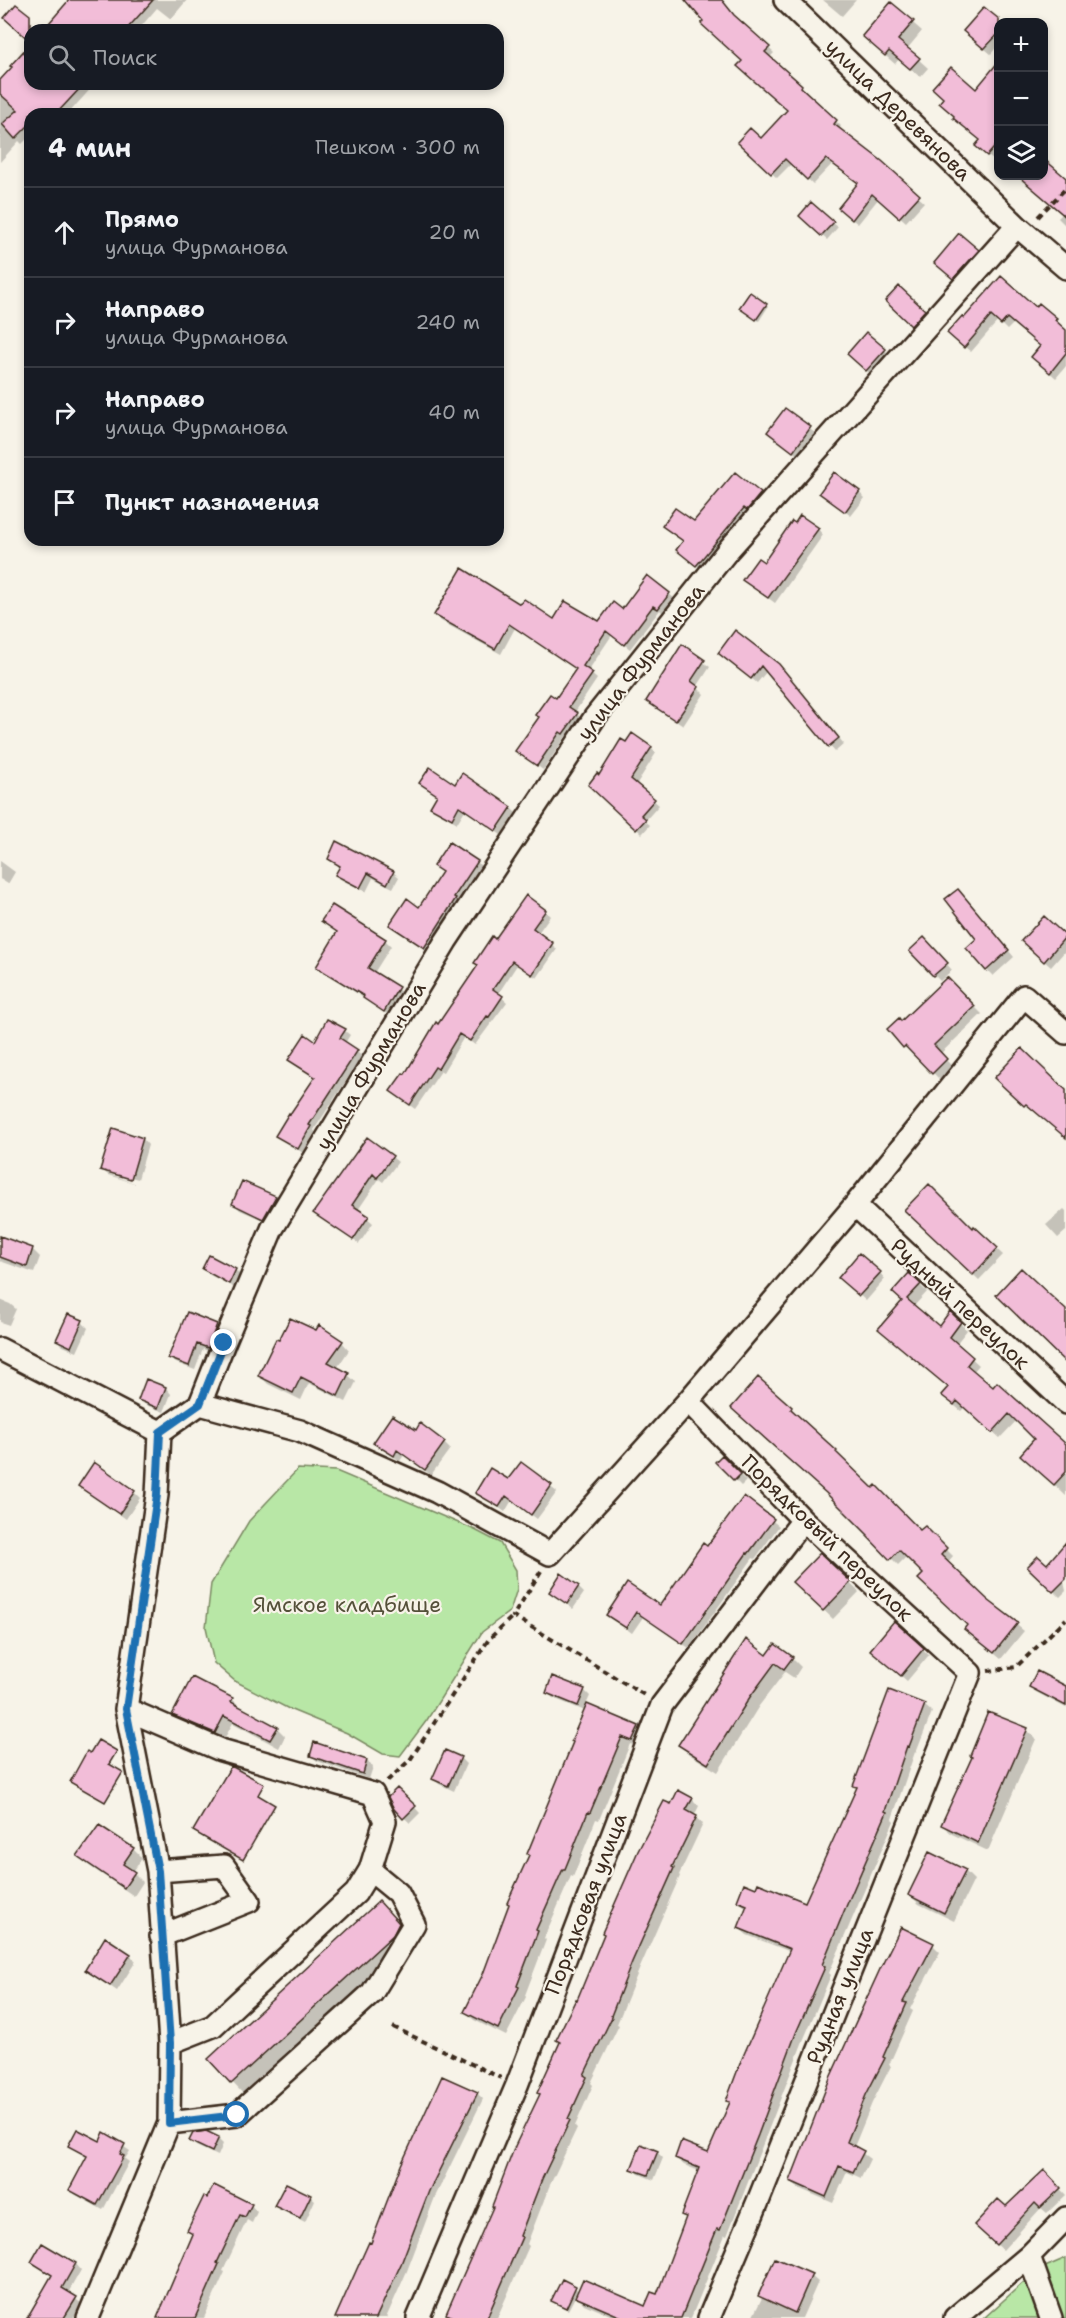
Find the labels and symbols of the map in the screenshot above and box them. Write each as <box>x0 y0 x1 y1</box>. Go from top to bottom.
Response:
street label: улица Деревянова <box>819 33 977 187</box>
street label: улица Фурманова <box>571 578 711 746</box>
street label: улица Фурманова <box>310 977 432 1155</box>
street label: Рудный переулок <box>885 1232 1035 1376</box>
route end <box>210 1329 236 1355</box>
street label: Порядковый переулок <box>735 1449 919 1627</box>
park label: Ямское кладбище <box>253 1591 441 1619</box>
street label: Порядковая улица <box>538 1809 634 1999</box>
street label: Рудная улица <box>800 1924 880 2068</box>
route start <box>223 2101 249 2127</box>

